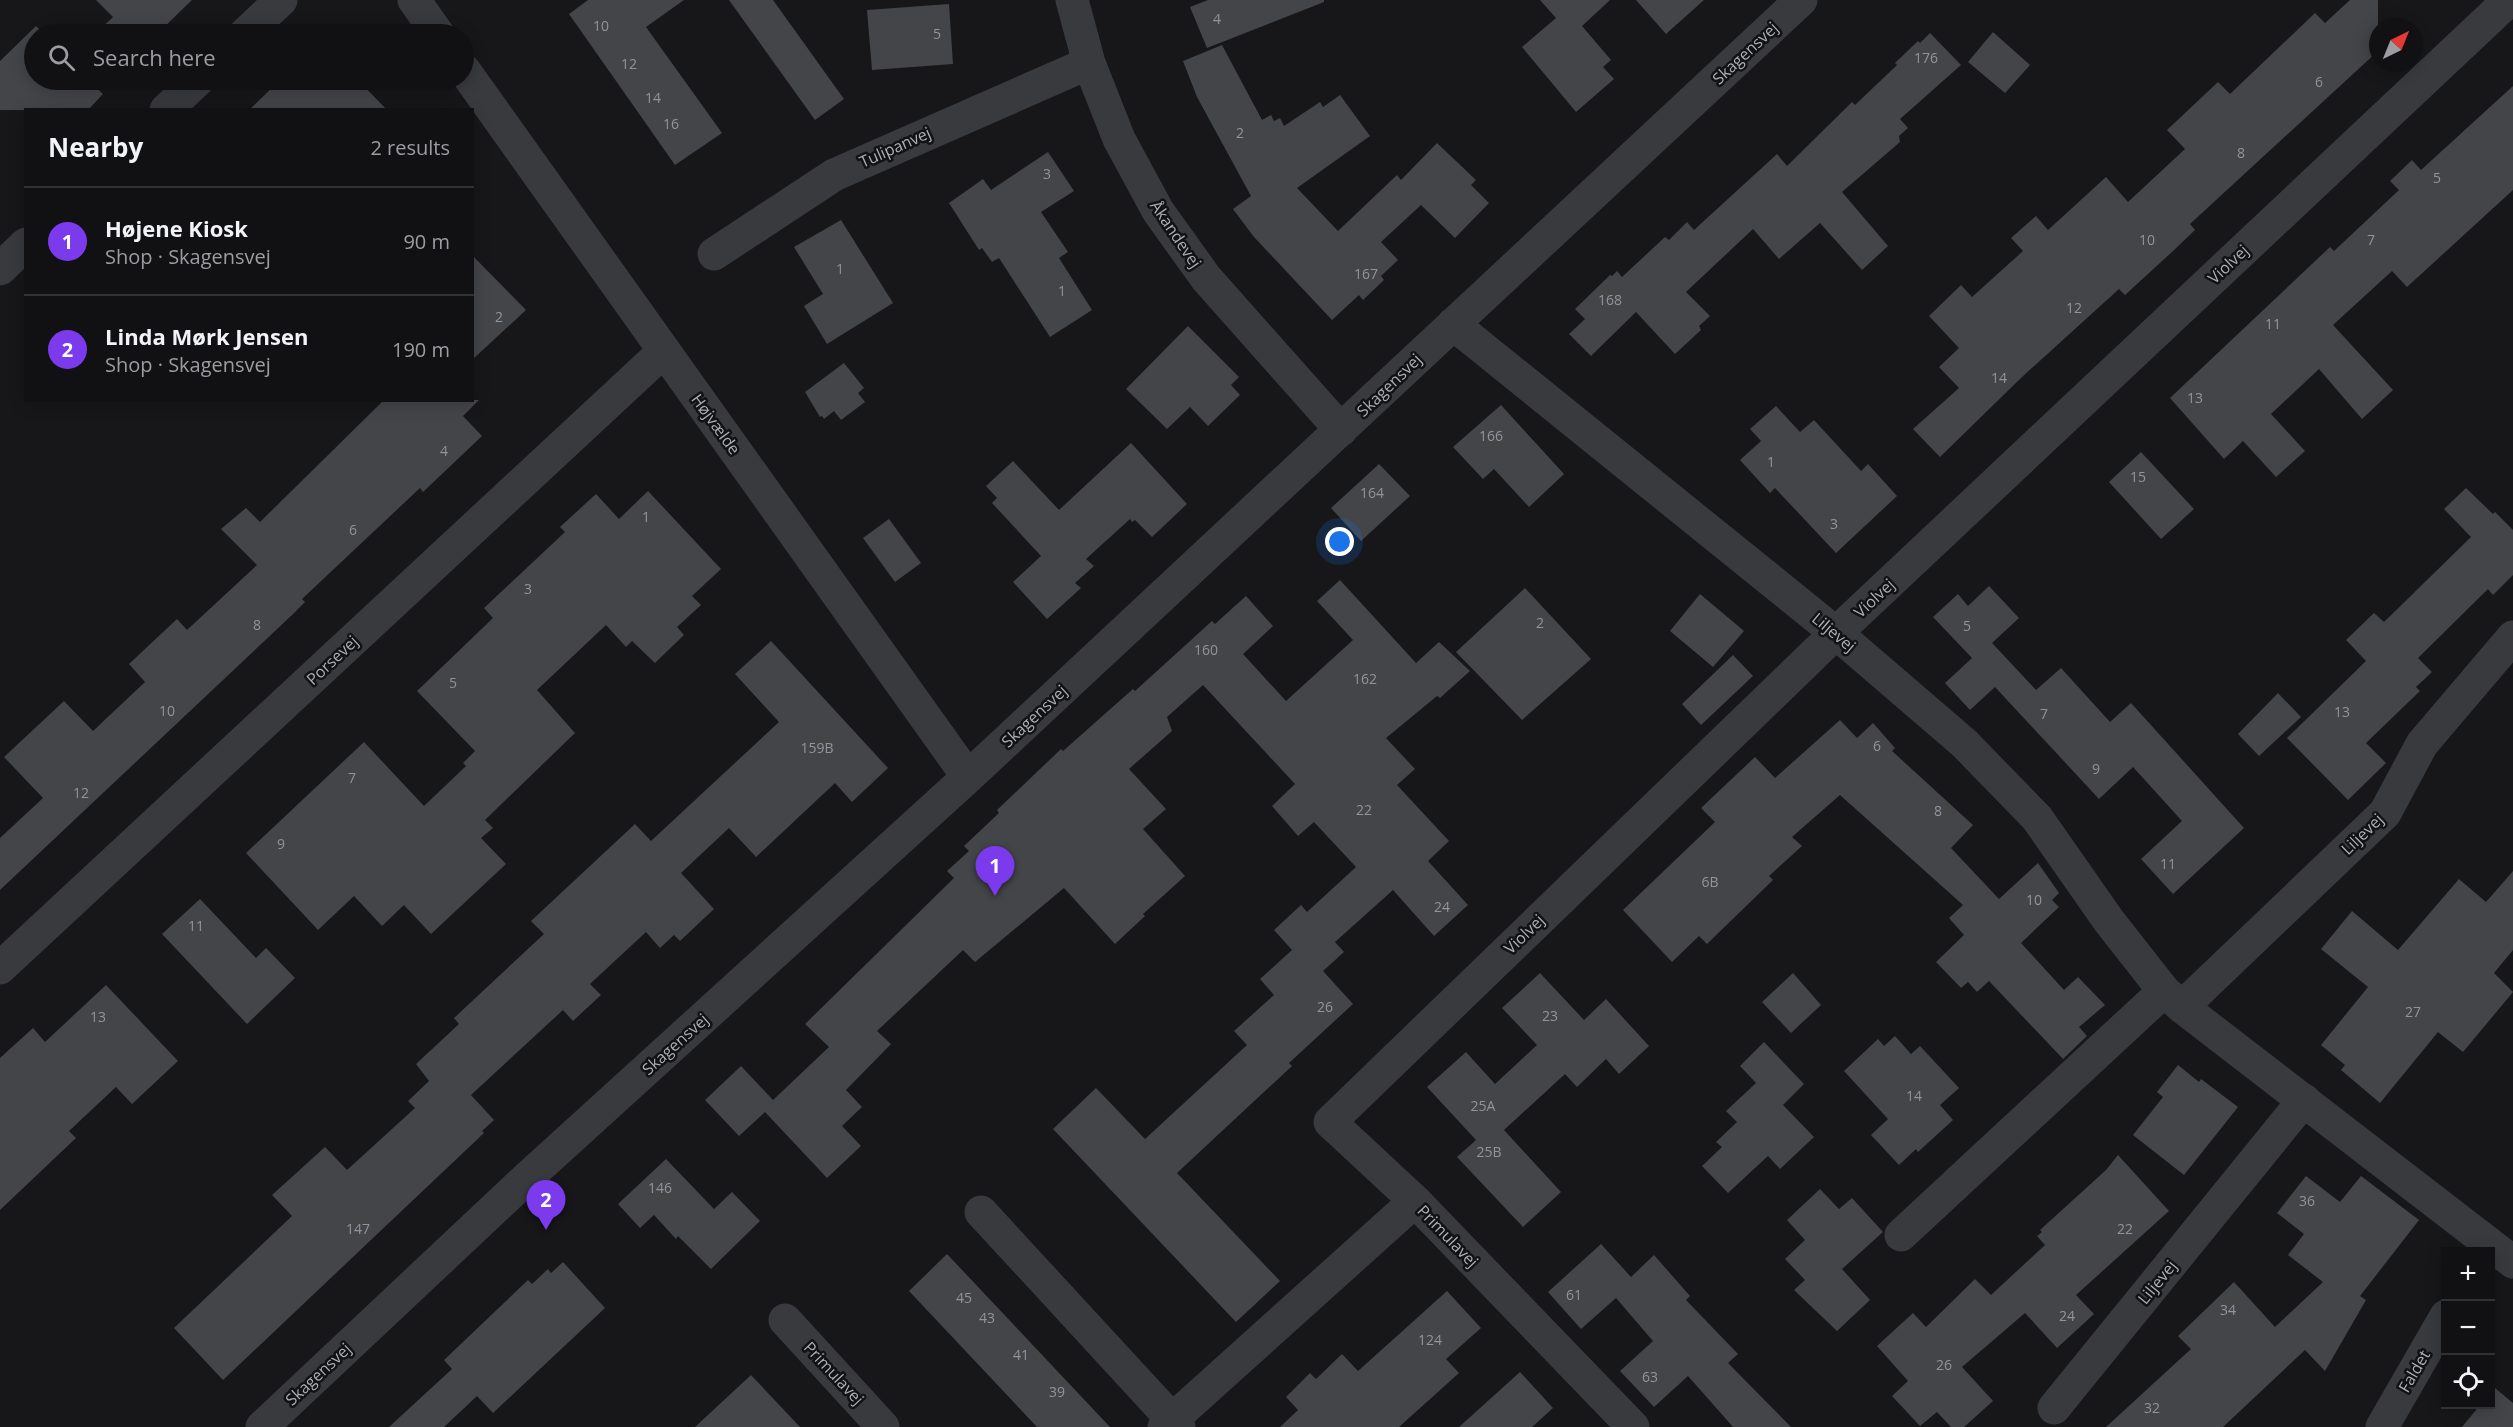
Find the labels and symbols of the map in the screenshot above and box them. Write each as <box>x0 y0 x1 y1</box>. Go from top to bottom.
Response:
house number: 4 <box>1213 9 1221 28</box>
house number: 10 <box>593 16 609 35</box>
street label: Skagensvej <box>1707 17 1783 89</box>
north arrow <box>2369 18 2423 72</box>
house number: 5 <box>933 24 941 43</box>
house number: 176 <box>1914 48 1938 67</box>
house number: 12 <box>621 54 637 73</box>
house number: 6 <box>2315 72 2323 91</box>
house number: 14 <box>645 88 661 107</box>
house number: 16 <box>663 114 679 133</box>
street label: Tulipanvej <box>856 121 934 173</box>
house number: 2 <box>1236 123 1244 142</box>
house number: 8 <box>2237 143 2245 162</box>
house number: 3 <box>1043 164 1051 183</box>
house number: 5 <box>2433 168 2441 187</box>
street label: Åkandevej <box>1145 196 1207 272</box>
house number: 10 <box>2139 230 2155 249</box>
house number: 7 <box>2367 230 2375 249</box>
street label: Violvej <box>2203 239 2253 289</box>
house number: 1 <box>836 259 844 278</box>
house number: 167 <box>1354 264 1378 283</box>
house number: 1 <box>1058 281 1066 300</box>
house number: 168 <box>1598 290 1622 309</box>
house number: 12 <box>2066 298 2082 317</box>
house number: 2 <box>495 307 503 326</box>
house number: 11 <box>2265 314 2281 333</box>
street label: Skagensvej <box>1352 349 1426 421</box>
house number: 14 <box>1991 368 2007 387</box>
house number: 13 <box>2187 388 2203 407</box>
street label: Højvælde <box>687 389 745 459</box>
house number: 166 <box>1479 426 1503 445</box>
house number: 4 <box>440 441 448 460</box>
house number: 1 <box>1767 452 1775 471</box>
house number: 15 <box>2130 467 2146 486</box>
house number: 164 <box>1360 483 1384 502</box>
house number: 1 <box>642 507 650 526</box>
house number: 3 <box>1830 514 1838 533</box>
house number: 6 <box>349 520 357 539</box>
your location <box>1325 527 1354 556</box>
street label: Violvej <box>1849 573 1899 623</box>
house number: 3 <box>524 579 532 598</box>
street label: Liljevej <box>1808 607 1860 657</box>
house number: 2 <box>1536 613 1544 632</box>
house number: 8 <box>253 615 261 634</box>
house number: 5 <box>1963 616 1971 635</box>
street label: Porsevej <box>301 630 363 690</box>
house number: 160 <box>1194 640 1218 659</box>
house number: 162 <box>1353 669 1377 688</box>
house number: 5 <box>449 673 457 692</box>
street label: Skagensvej <box>996 680 1072 752</box>
house number: 10 <box>159 701 175 720</box>
house number: 13 <box>2334 702 2350 721</box>
house number: 7 <box>2040 704 2048 723</box>
house number: 6 <box>1873 736 1881 755</box>
house number: 159B <box>800 738 834 757</box>
house number: 9 <box>2092 759 2100 778</box>
house number: 7 <box>348 768 356 787</box>
house number: 12 <box>73 783 89 802</box>
house number: 22 <box>1356 800 1372 819</box>
house number: 8 <box>1934 801 1942 820</box>
street label: Liljevej <box>2336 809 2388 859</box>
house number: 9 <box>277 834 285 853</box>
pin: 1 <box>976 846 1014 896</box>
house number: 11 <box>2160 854 2176 873</box>
house number: 6B <box>1701 872 1719 891</box>
house number: 10 <box>2026 890 2042 909</box>
house number: 24 <box>1434 897 1450 916</box>
street label: Violvej <box>1499 909 1549 959</box>
house number: 11 <box>188 916 204 935</box>
house number: 26 <box>1317 997 1333 1016</box>
house number: 27 <box>2405 1002 2421 1021</box>
house number: 23 <box>1542 1006 1558 1025</box>
house number: 13 <box>90 1007 106 1026</box>
street label: Skagensvej <box>637 1008 713 1080</box>
house number: 14 <box>1906 1086 1922 1105</box>
house number: 25A <box>1471 1096 1496 1115</box>
house number: 25B <box>1476 1142 1502 1161</box>
house number: 146 <box>648 1178 672 1197</box>
pin: 2 <box>526 1180 566 1230</box>
house number: 36 <box>2299 1191 2315 1210</box>
street label: Primulavej <box>1413 1200 1483 1272</box>
house number: 147 <box>346 1219 370 1238</box>
house number: 22 <box>2117 1219 2133 1238</box>
street label: Liljevej <box>2133 1255 2181 1309</box>
house number: 61 <box>1566 1285 1582 1304</box>
house number: 45 <box>956 1288 972 1307</box>
house number: 34 <box>2220 1300 2236 1319</box>
house number: 24 <box>2059 1306 2075 1325</box>
house number: 43 <box>979 1308 995 1327</box>
house number: 124 <box>1418 1330 1442 1349</box>
street label: Primulavej <box>799 1337 869 1409</box>
street label: Skagensvej <box>280 1338 356 1410</box>
house number: 41 <box>1013 1345 1029 1364</box>
street label: Faldet <box>2393 1345 2435 1396</box>
house number: 26 <box>1936 1355 1952 1374</box>
house number: 63 <box>1642 1367 1658 1386</box>
house number: 39 <box>1049 1382 1065 1401</box>
house number: 32 <box>2144 1398 2160 1417</box>

